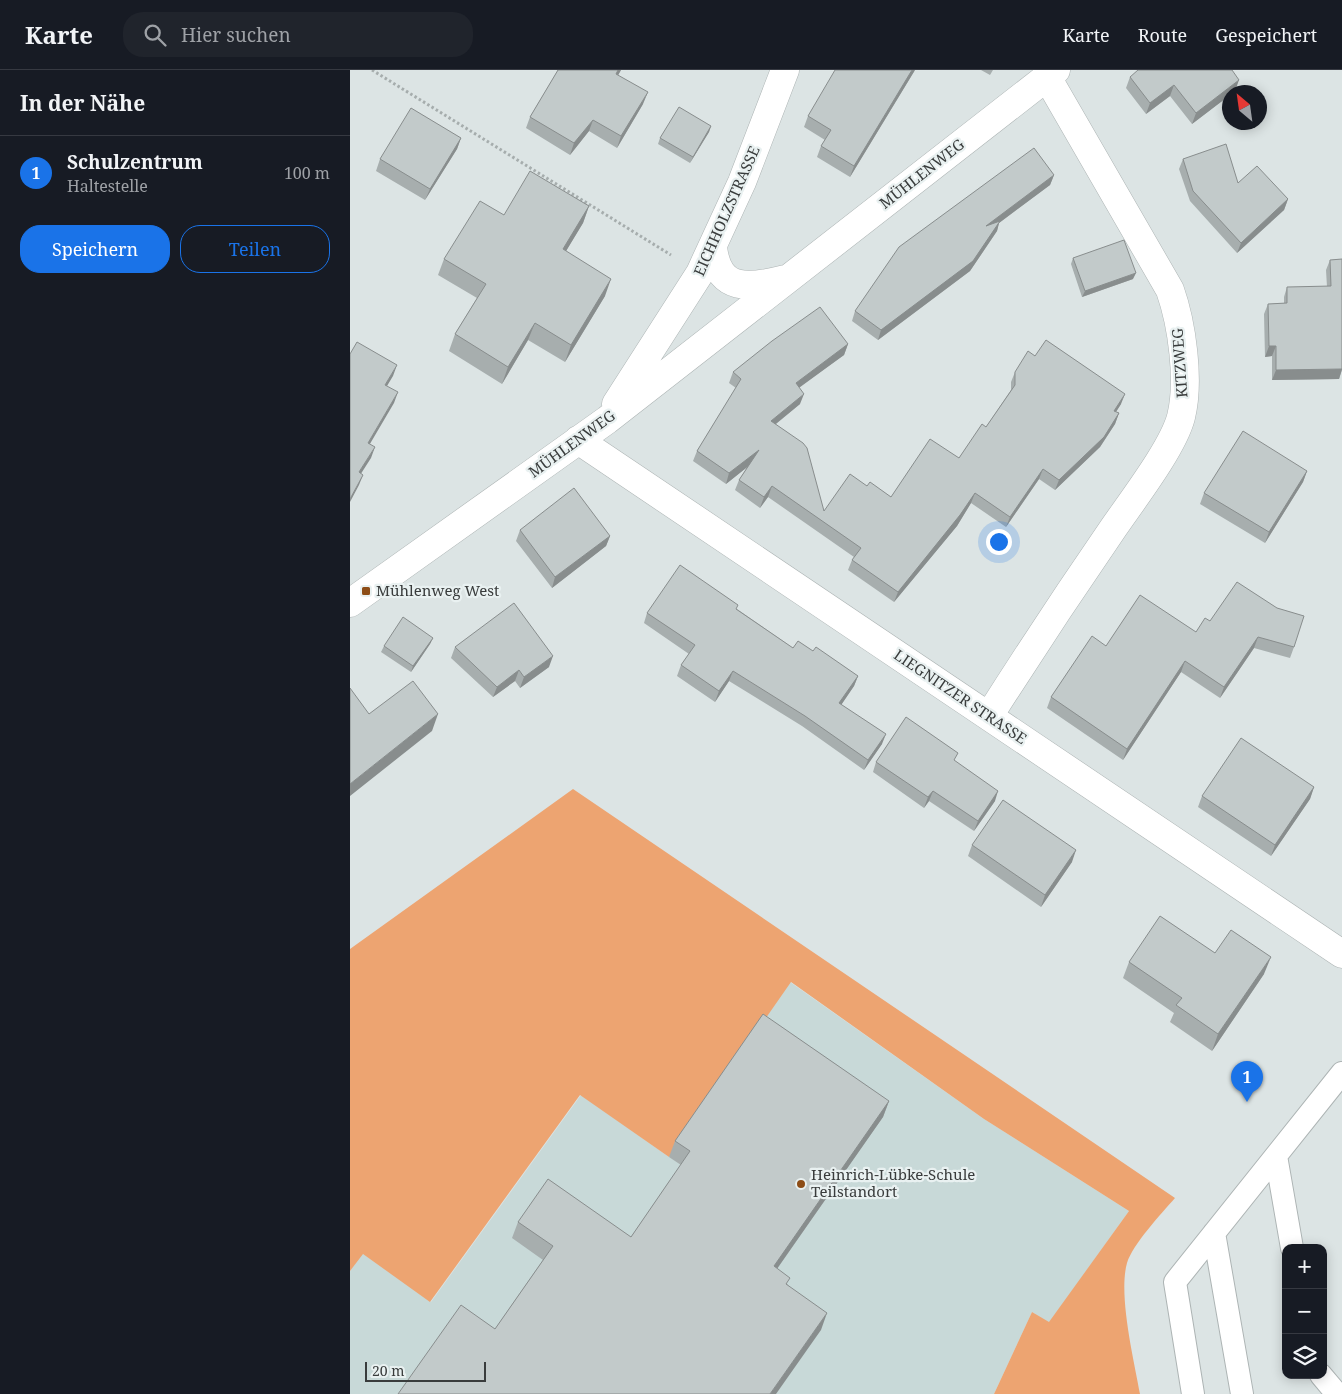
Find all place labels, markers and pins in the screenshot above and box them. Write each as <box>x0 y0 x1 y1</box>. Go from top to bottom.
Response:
place label: Mühlenweg West <box>376 580 499 600</box>
marker: Mühlenweg West <box>360 585 372 597</box>
pin: 1 <box>1231 1061 1263 1102</box>
place label: Heinrich-Lübke-Schule Teilstandort <box>811 1164 975 1201</box>
marker: Heinrich-Lübke-Schule Teilstandort <box>795 1178 807 1190</box>

